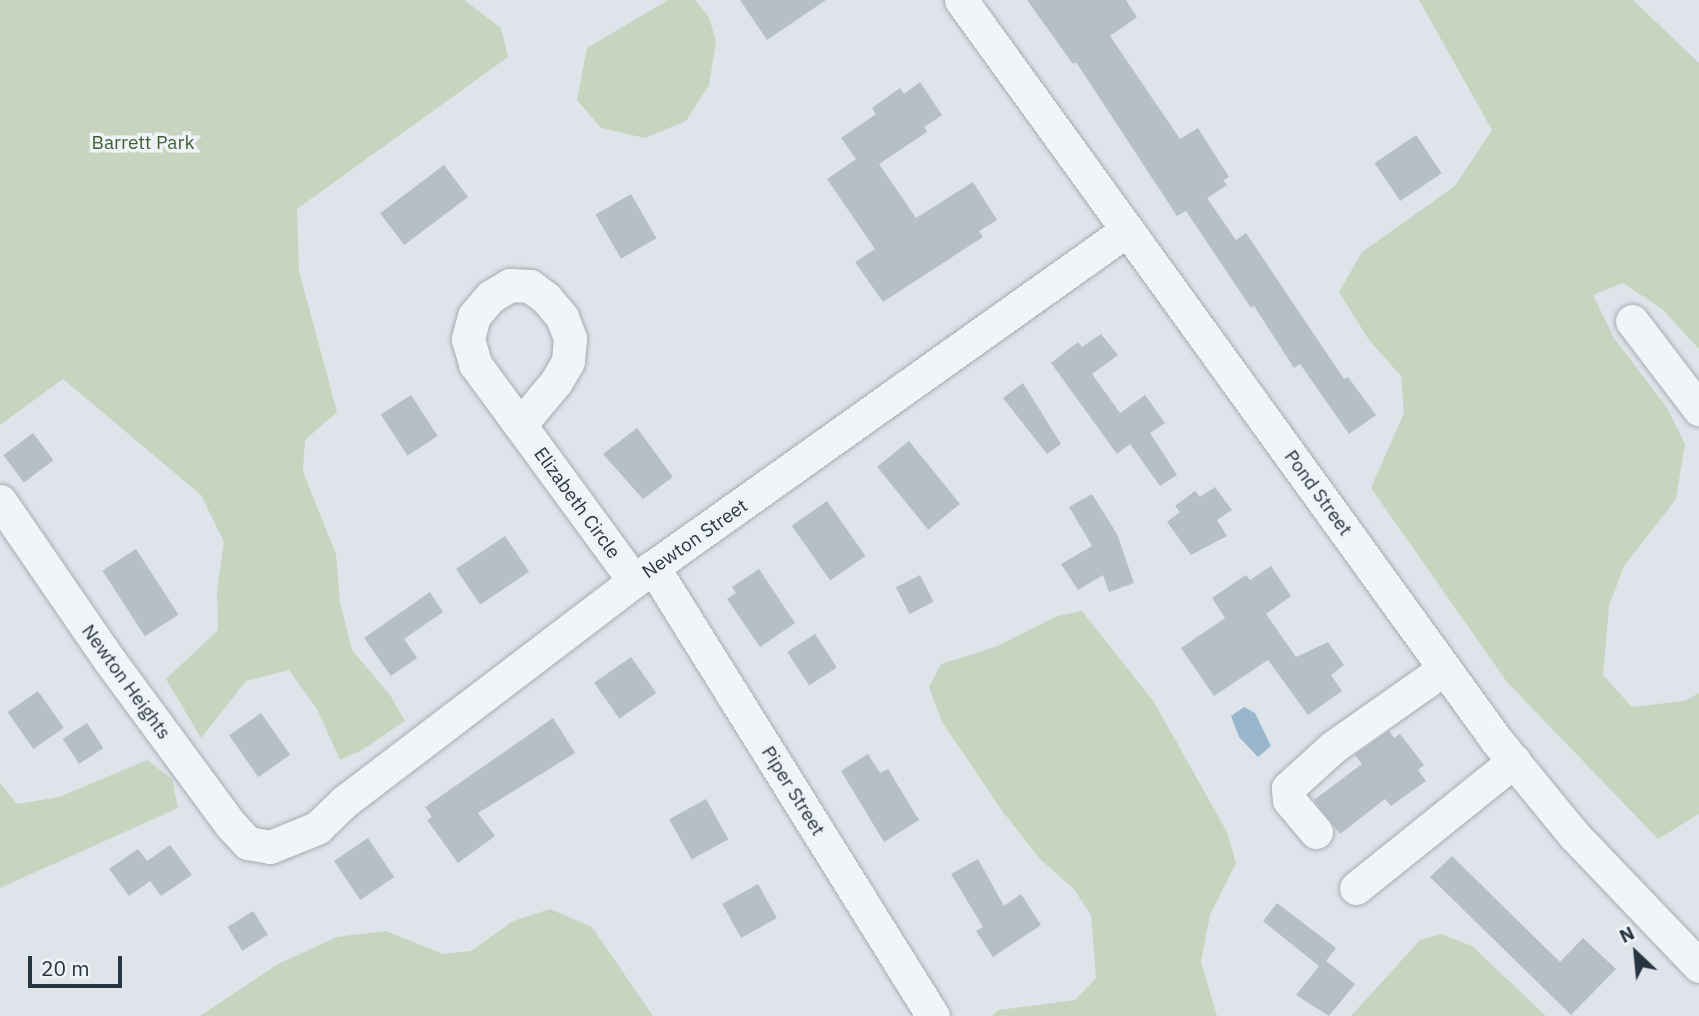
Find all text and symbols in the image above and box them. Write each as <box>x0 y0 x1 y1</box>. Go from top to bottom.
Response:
park label: Barrett Park <box>92 132 194 154</box>
street label: Elizabeth Circle <box>529 443 625 563</box>
street label: Pond Street <box>1279 446 1357 540</box>
street label: Newton Street <box>638 494 752 584</box>
street label: Newton Heights <box>77 620 175 744</box>
street label: Piper Street <box>756 742 830 840</box>
north arrow <box>1601 918 1671 988</box>
text: N <box>1615 920 1638 948</box>
scale bar <box>32 942 126 986</box>
text: 20 m <box>41 954 90 982</box>

